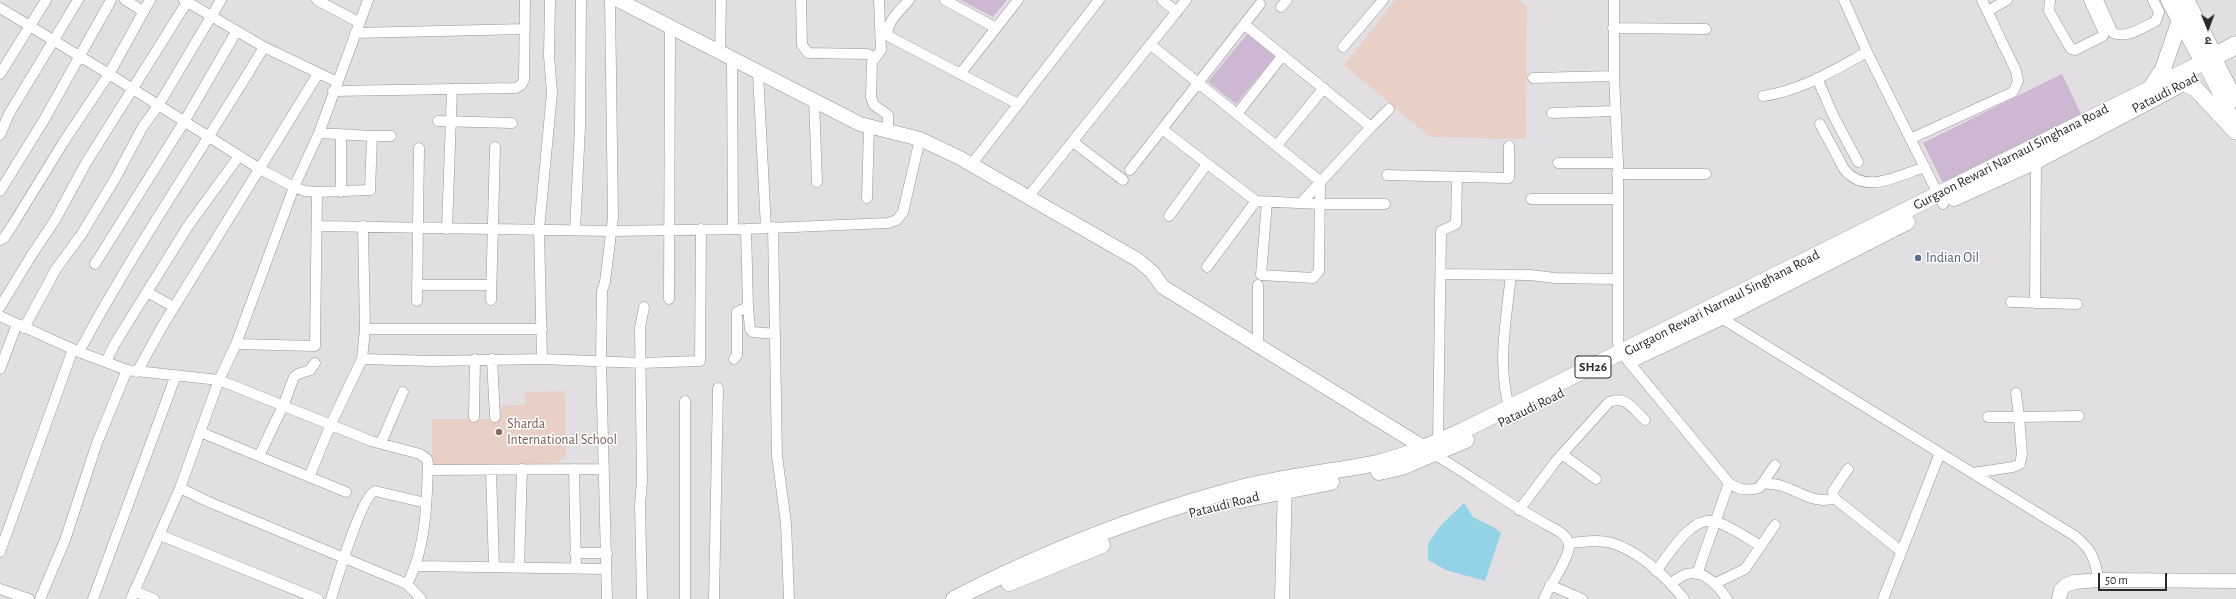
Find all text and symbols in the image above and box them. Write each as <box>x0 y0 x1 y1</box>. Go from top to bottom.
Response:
north arrow <box>2188 8 2228 48</box>
text: उ <box>2205 35 2212 46</box>
street label: Pataudi Road <box>2129 69 2201 117</box>
street label: Gurgaon Rewari Narnaul Singhana Road <box>1911 100 2111 214</box>
street label: Gurgaon Rewari Narnaul Singhana Road <box>1622 246 1822 360</box>
place label: Indian Oil <box>1926 250 1979 266</box>
marker: Indian Oil <box>1913 253 1923 263</box>
road number: SH26 <box>1575 356 1611 378</box>
street label: Pataudi Road <box>1495 385 1567 431</box>
place label: Sharda International School <box>507 416 617 448</box>
marker: Sharda International School <box>494 427 504 437</box>
street label: Pataudi Road <box>1187 488 1261 522</box>
scale bar <box>2100 565 2169 591</box>
text: 50 m <box>2105 574 2128 586</box>

